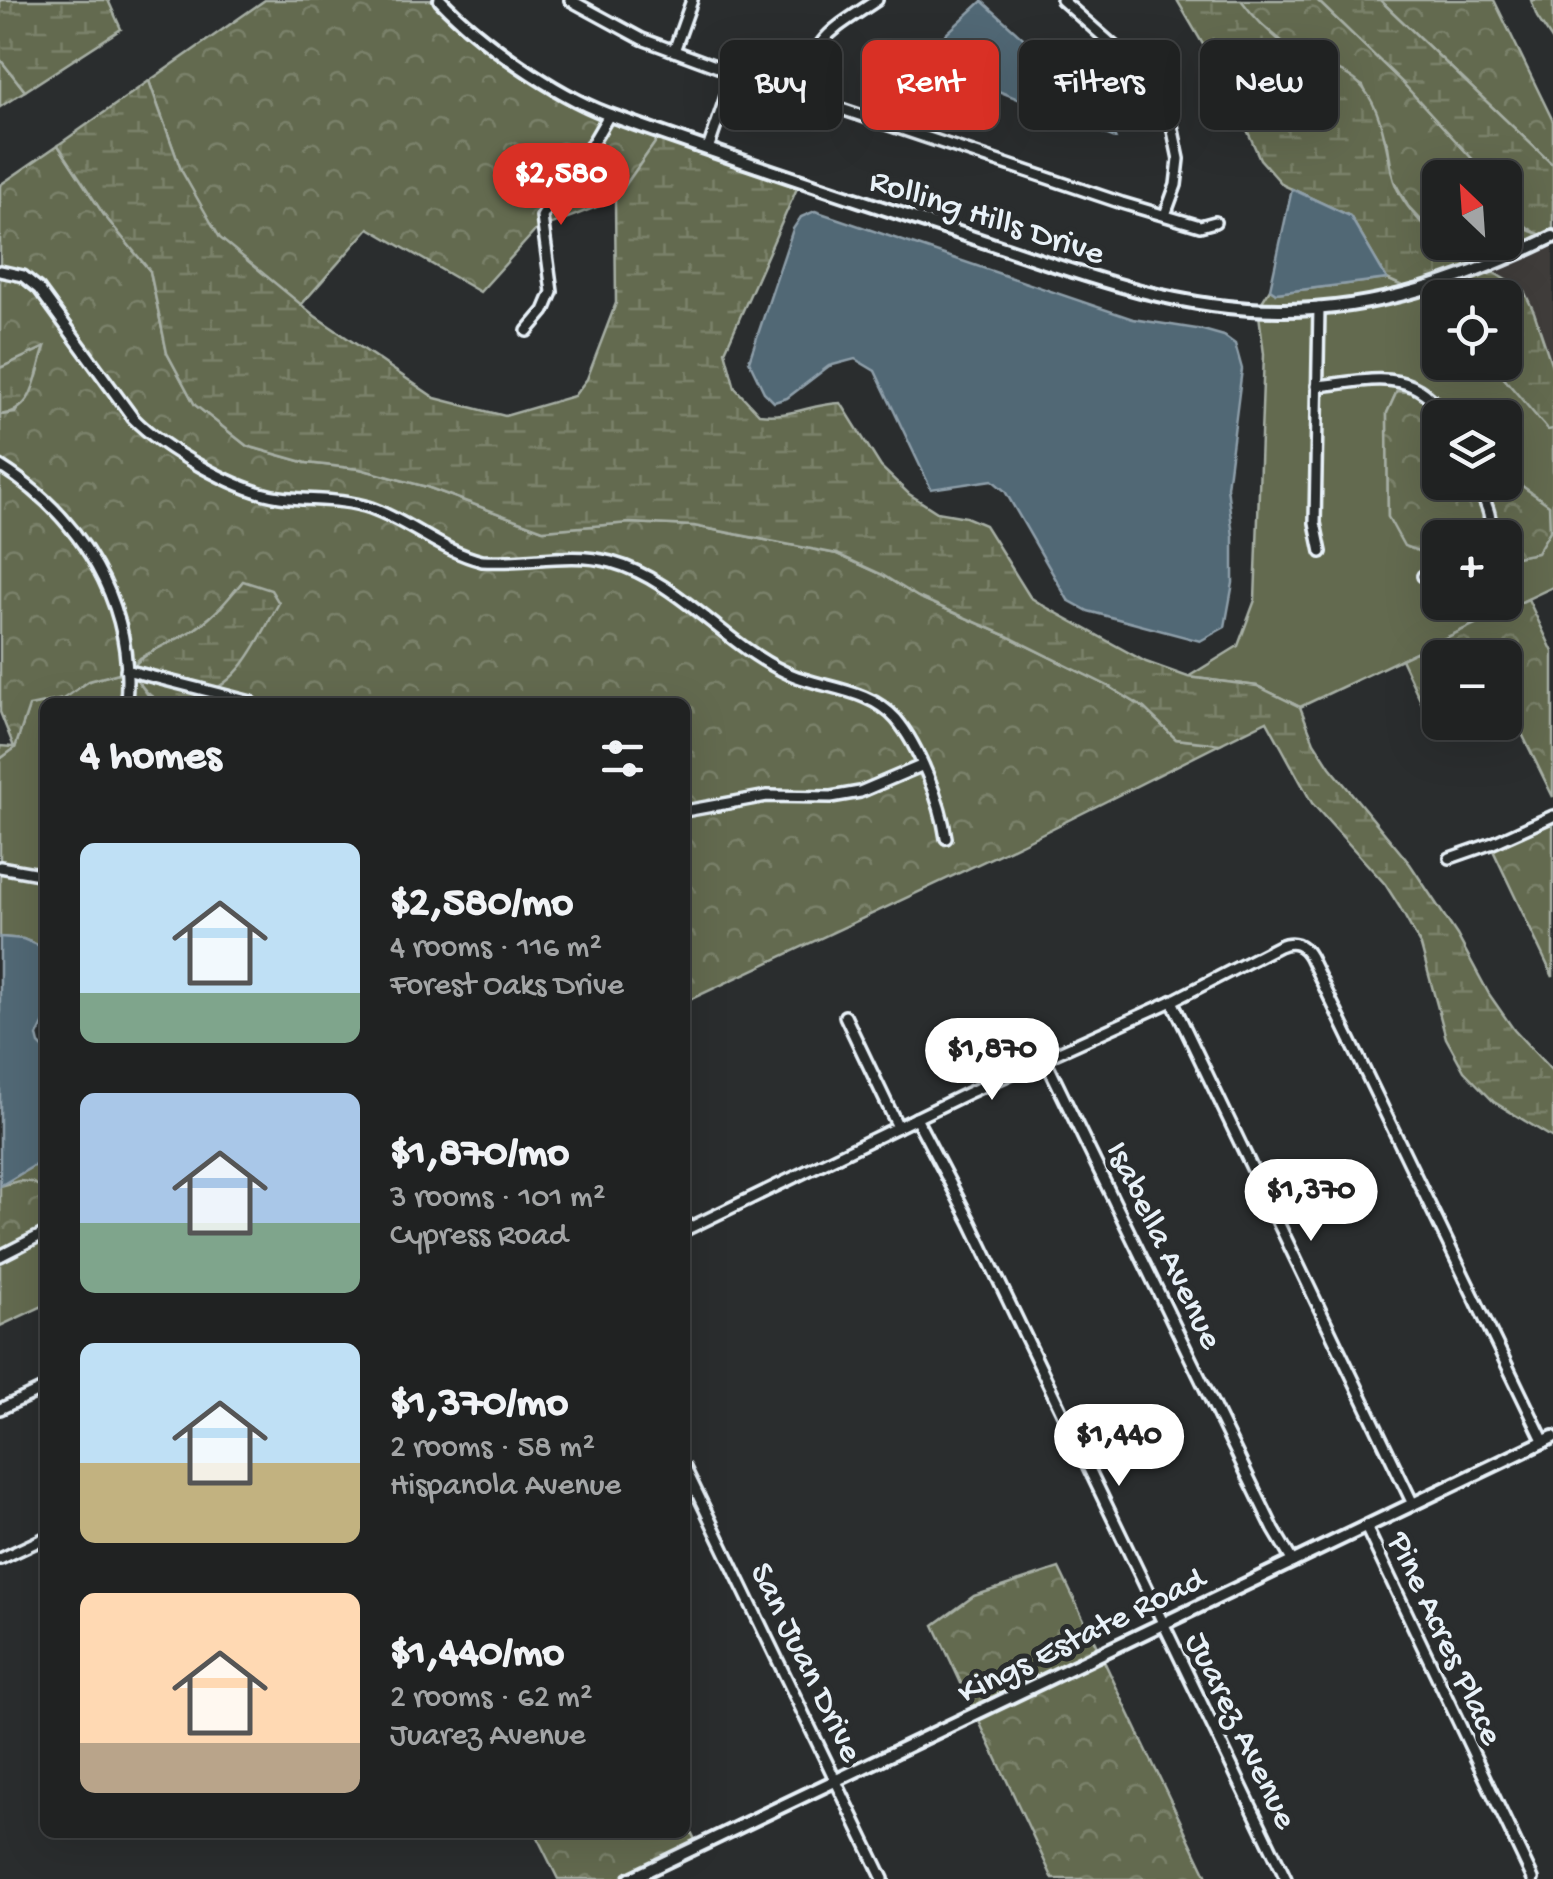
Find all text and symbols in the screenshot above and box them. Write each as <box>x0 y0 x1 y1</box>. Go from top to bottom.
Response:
chip: Buy <box>720 40 842 130</box>
chip: Rent <box>862 40 999 130</box>
chip: Filters <box>1019 40 1180 130</box>
chip: New <box>1200 40 1338 130</box>
pin: $2,580 <box>480 143 642 228</box>
text: $2,580 <box>515 156 607 194</box>
north arrow <box>1422 160 1522 260</box>
map controls <box>1422 160 1522 740</box>
street label: Rolling Hills Drive <box>864 162 1110 277</box>
button: locate <box>1422 280 1522 380</box>
button: layers <box>1422 400 1522 500</box>
button: + <box>1422 520 1522 620</box>
button: − <box>1422 640 1522 740</box>
icon: filters <box>595 731 650 786</box>
text: 4 homes <box>80 734 221 783</box>
text: $2,580/mo <box>390 881 573 930</box>
icon: home <box>160 883 280 1003</box>
text: 4 rooms · 116 m² <box>390 930 602 968</box>
text: Forest Oaks Drive <box>390 968 624 1006</box>
pin: $1,870 <box>911 1018 1073 1103</box>
text: $1,870 <box>947 1031 1037 1069</box>
text: $1,870/mo <box>390 1131 569 1180</box>
icon: home <box>160 1133 280 1253</box>
street label: Isabella Avenue <box>1094 1136 1230 1358</box>
pin: $1,370 <box>1230 1159 1392 1244</box>
text: $1,370 <box>1267 1172 1355 1210</box>
text: 3 rooms · 101 m² <box>390 1180 605 1218</box>
text: Cypress Road <box>390 1218 568 1256</box>
text: $1,370/mo <box>390 1381 568 1430</box>
icon: home <box>160 1383 280 1503</box>
pin: $1,440 <box>1038 1404 1200 1489</box>
text: $1,440 <box>1076 1417 1162 1455</box>
text: 2 rooms · 58 m² <box>390 1430 595 1468</box>
text: Hispanola Avenue <box>390 1468 621 1506</box>
street label: Pine Acres Place <box>1375 1525 1511 1753</box>
street label: San Juan Drive <box>738 1557 870 1770</box>
street label: Kings Estate Road <box>952 1559 1215 1716</box>
street label: Juarez Avenue <box>1174 1626 1305 1837</box>
text: $1,440/mo <box>390 1631 564 1680</box>
icon: home <box>160 1633 280 1753</box>
text: 2 rooms · 62 m² <box>390 1680 592 1718</box>
text: Juarez Avenue <box>390 1718 586 1756</box>

